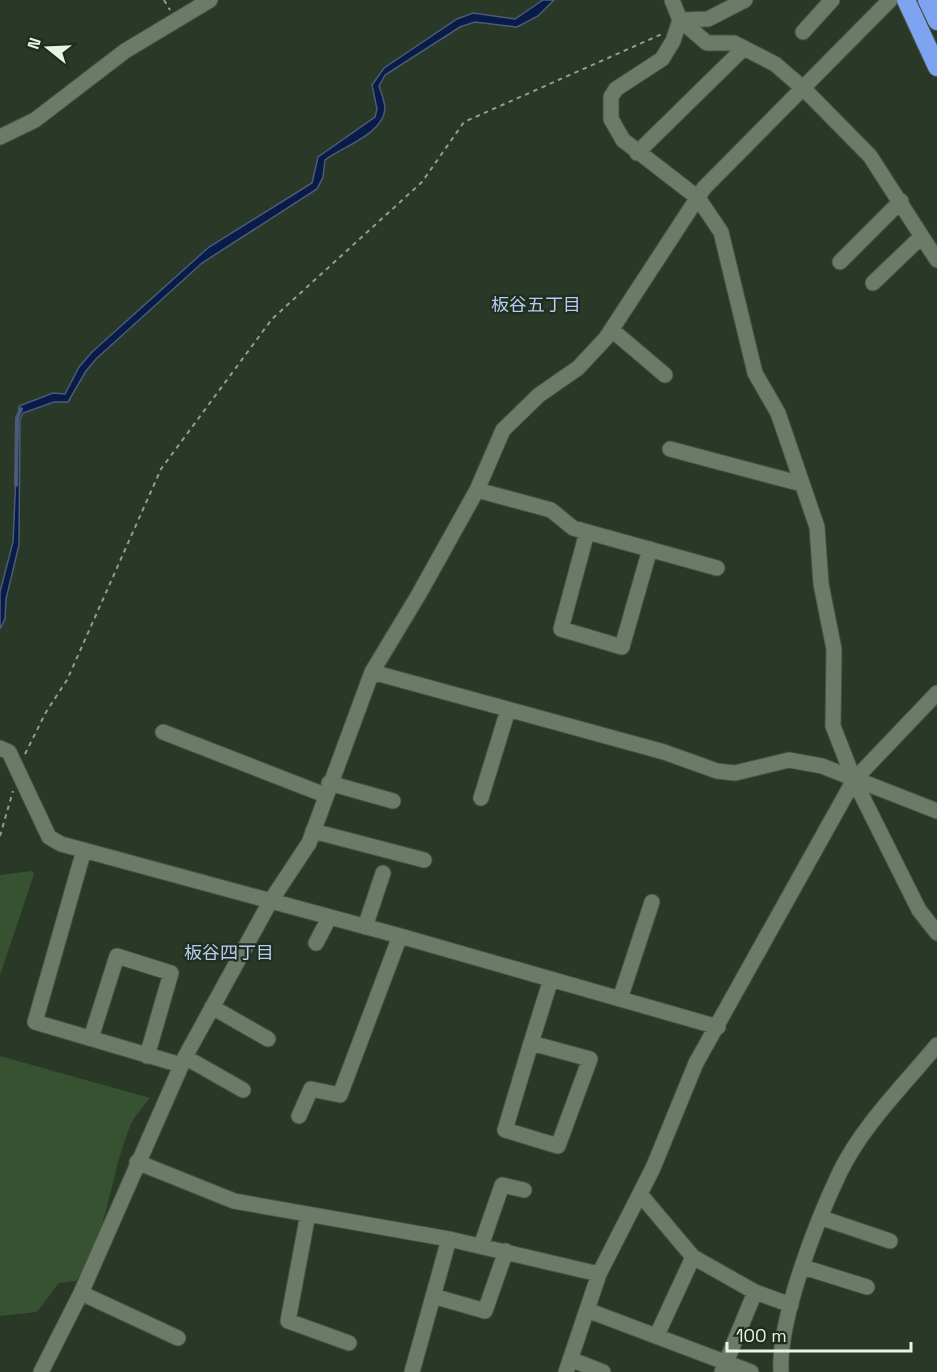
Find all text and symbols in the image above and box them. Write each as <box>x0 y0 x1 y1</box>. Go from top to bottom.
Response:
north arrow <box>18 18 78 78</box>
text: N <box>23 35 46 52</box>
district label: 板谷五丁目 <box>491 293 581 316</box>
district label: 板谷四丁目 <box>184 941 274 964</box>
scale bar <box>727 1315 912 1353</box>
text: 100 m <box>736 1324 787 1347</box>

